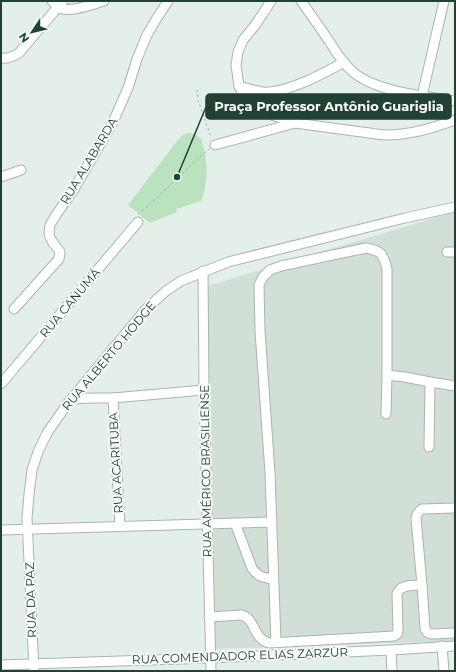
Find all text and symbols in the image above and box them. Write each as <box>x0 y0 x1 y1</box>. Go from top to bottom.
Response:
north arrow <box>12 12 52 52</box>
text: N <box>16 30 32 45</box>
callout: Praça Professor Antônio Guariglia <box>206 94 451 119</box>
text: Praça Professor Antônio Guariglia <box>214 98 444 114</box>
street label: RUA ALABARDA <box>57 114 121 207</box>
street label: RUA CANUMÁ <box>36 265 103 340</box>
street label: RUA ALBERTO HODGE <box>58 298 159 413</box>
street label: RUA AMÉRICO BRASILIENSE <box>196 385 215 557</box>
street label: RUA ACARITUBA <box>105 412 126 514</box>
street label: RUA DA PAZ <box>22 562 39 638</box>
street label: RUA COMENDADOR ELIAS ZARZUR <box>132 644 349 667</box>

